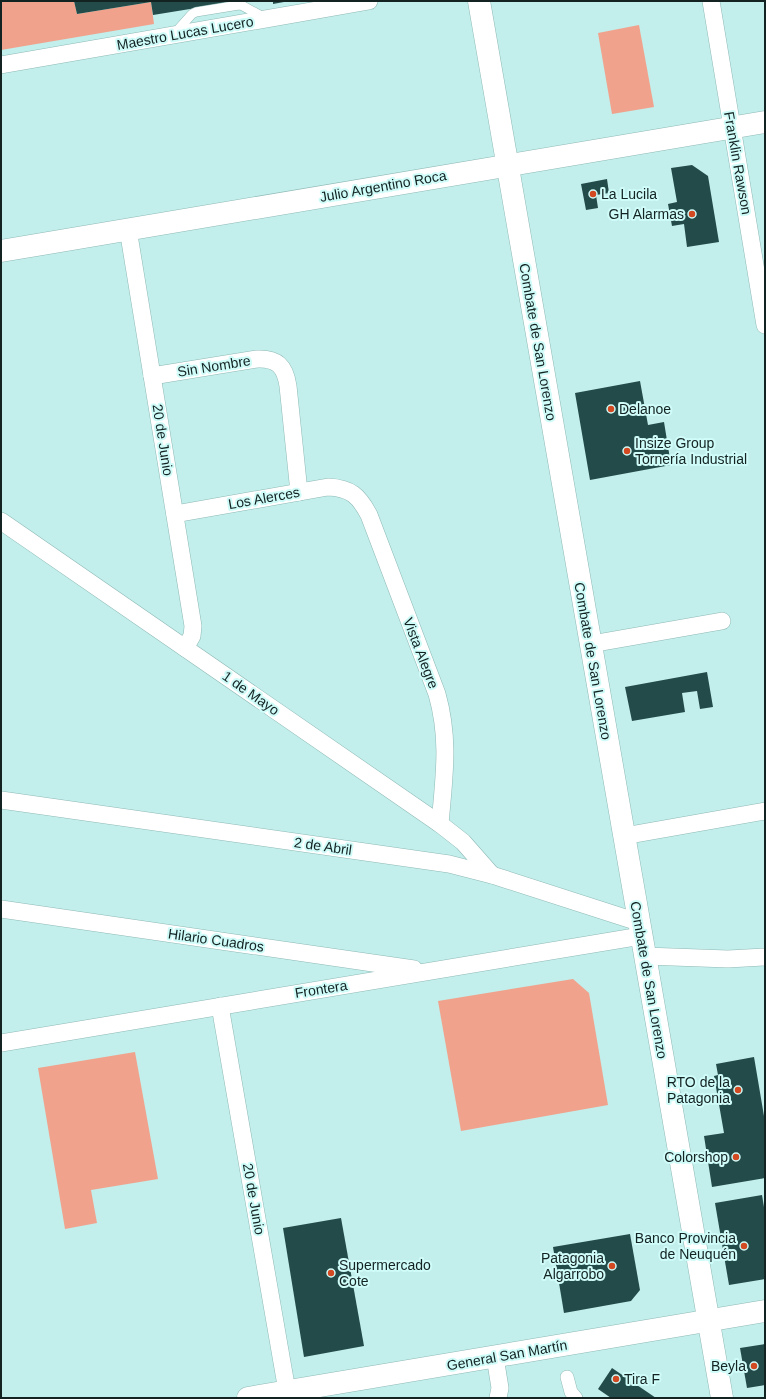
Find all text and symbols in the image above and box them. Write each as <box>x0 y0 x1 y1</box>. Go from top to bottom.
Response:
street label: Maestro Lucas Lucero <box>115 13 255 53</box>
street label: Franklin Rawson <box>721 110 755 216</box>
street label: Julio Argentino Roca <box>318 167 448 205</box>
place label: La Lucila <box>601 186 657 202</box>
marker: La Lucila <box>588 189 598 199</box>
place label: GH Alarmas <box>609 206 684 222</box>
marker: GH Alarmas <box>687 209 697 219</box>
street label: Combate de San Lorenzo <box>516 262 560 422</box>
street label: Sin Nombre <box>176 352 252 380</box>
place label: Delanoe <box>619 401 671 417</box>
street label: 20 de Junio <box>149 403 177 477</box>
marker: Delanoe <box>606 404 616 414</box>
place label: Insize Group Tornería Industrial <box>635 435 747 467</box>
marker: Insize Group Tornería Industrial <box>622 446 632 456</box>
street label: Los Alerces <box>227 484 301 512</box>
street label: Combate de San Lorenzo <box>571 581 615 741</box>
street label: Vista Alegre <box>400 615 442 691</box>
street label: 1 de Mayo <box>220 668 283 718</box>
street label: 2 de Abril <box>293 834 353 858</box>
street label: Combate de San Lorenzo <box>627 900 671 1060</box>
street label: Hilario Cuadros <box>167 925 265 955</box>
street label: Frontera <box>294 977 349 1001</box>
place label: RTO de la Patagonia <box>667 1074 730 1106</box>
marker: RTO de la Patagonia <box>733 1085 743 1095</box>
place label: Colorshop <box>664 1149 728 1165</box>
marker: Colorshop <box>731 1152 741 1162</box>
street label: 20 de Junio <box>240 1162 268 1236</box>
place label: Banco Provincia de Neuquén <box>635 1230 736 1262</box>
marker: Banco Provincia de Neuquén <box>739 1241 749 1251</box>
place label: Patagonia Algarrobo <box>541 1250 604 1282</box>
place label: Supermercado Cote <box>339 1257 431 1289</box>
marker: Patagonia Algarrobo <box>607 1261 617 1271</box>
marker: Supermercado Cote <box>326 1268 336 1278</box>
street label: General San Martín <box>445 1337 569 1373</box>
place label: Beyla <box>711 1358 746 1374</box>
marker: Beyla <box>749 1361 759 1371</box>
place label: Tira F <box>624 1371 660 1387</box>
marker: Tira F <box>611 1374 621 1384</box>

